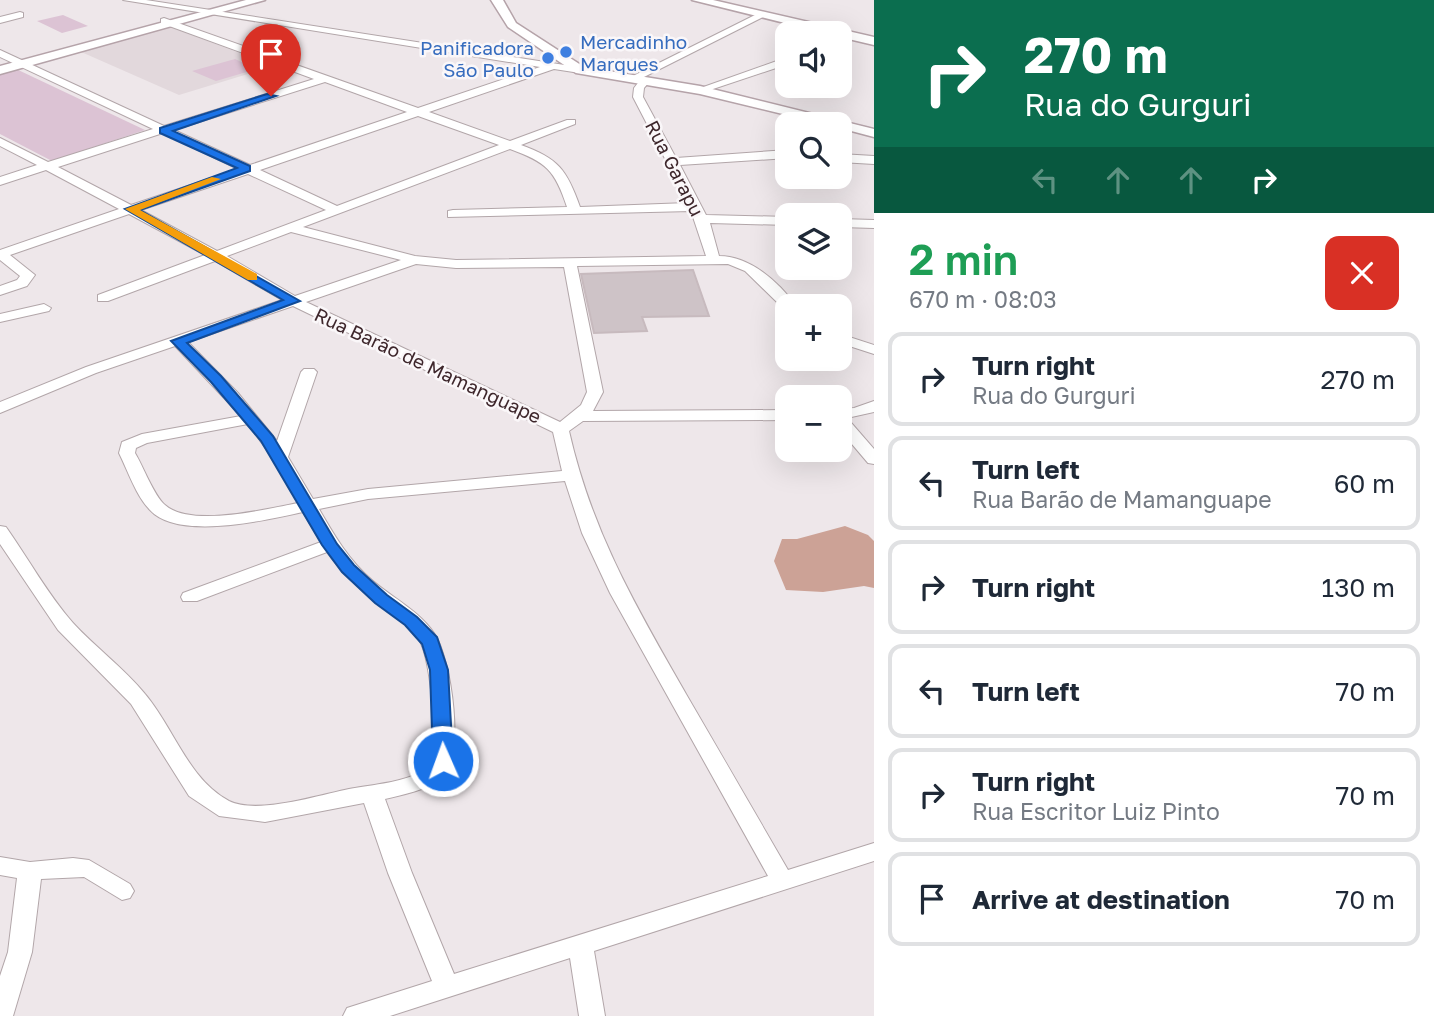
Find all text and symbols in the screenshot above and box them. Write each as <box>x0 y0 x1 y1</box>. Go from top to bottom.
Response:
map controls <box>775 21 852 462</box>
button: sound <box>775 21 852 98</box>
pin <box>241 24 301 96</box>
text: 270 m <box>1024 25 1168 84</box>
icon: right <box>909 28 1000 119</box>
place label: Mercadinho Marques <box>580 30 687 75</box>
icon: arrive <box>252 35 290 73</box>
place label: Panificadora São Paulo <box>420 36 534 81</box>
marker: Mercadinho Marques <box>558 44 574 60</box>
marker: Panificadora São Paulo <box>540 50 556 66</box>
text: Rua do Gurguri <box>1024 85 1252 123</box>
button: search <box>775 112 852 189</box>
street label: Rua Garapu <box>641 116 709 220</box>
icon: left <box>1026 161 1064 199</box>
icon: ahead <box>1099 161 1137 199</box>
icon: ahead <box>1172 161 1210 199</box>
icon: right <box>1245 161 1283 199</box>
button: layers <box>775 203 852 280</box>
text: 2 min <box>909 234 1018 284</box>
button: close <box>1325 236 1399 310</box>
text: 670 m · 08:03 <box>909 285 1057 313</box>
button: + <box>775 294 852 371</box>
street label: Rua Barão de Mamanguape <box>311 302 545 428</box>
text: Turn right <box>972 350 1095 381</box>
icon: right <box>913 360 951 398</box>
text: 270 m <box>1321 364 1395 395</box>
text: Rua do Gurguri <box>972 381 1136 409</box>
button: − <box>775 385 852 462</box>
text: Turn left <box>972 454 1080 485</box>
icon: left <box>913 464 951 502</box>
text: 60 m <box>1334 468 1395 499</box>
text: Rua Barão de Mamanguape <box>972 485 1272 513</box>
icon: right <box>913 568 951 606</box>
text: Turn right <box>972 572 1095 603</box>
text: 130 m <box>1322 572 1395 603</box>
icon: left <box>913 672 951 710</box>
text: Turn left <box>972 676 1080 707</box>
text: 70 m <box>1336 676 1395 707</box>
position arrow <box>406 724 480 798</box>
text: Turn right <box>972 766 1095 797</box>
icon: right <box>913 776 951 814</box>
text: 70 m <box>1336 780 1395 811</box>
text: Rua Escritor Luiz Pinto <box>972 797 1220 825</box>
icon: arrive <box>913 880 951 918</box>
text: Arrive at destination <box>972 884 1230 915</box>
text: 70 m <box>1336 884 1395 915</box>

